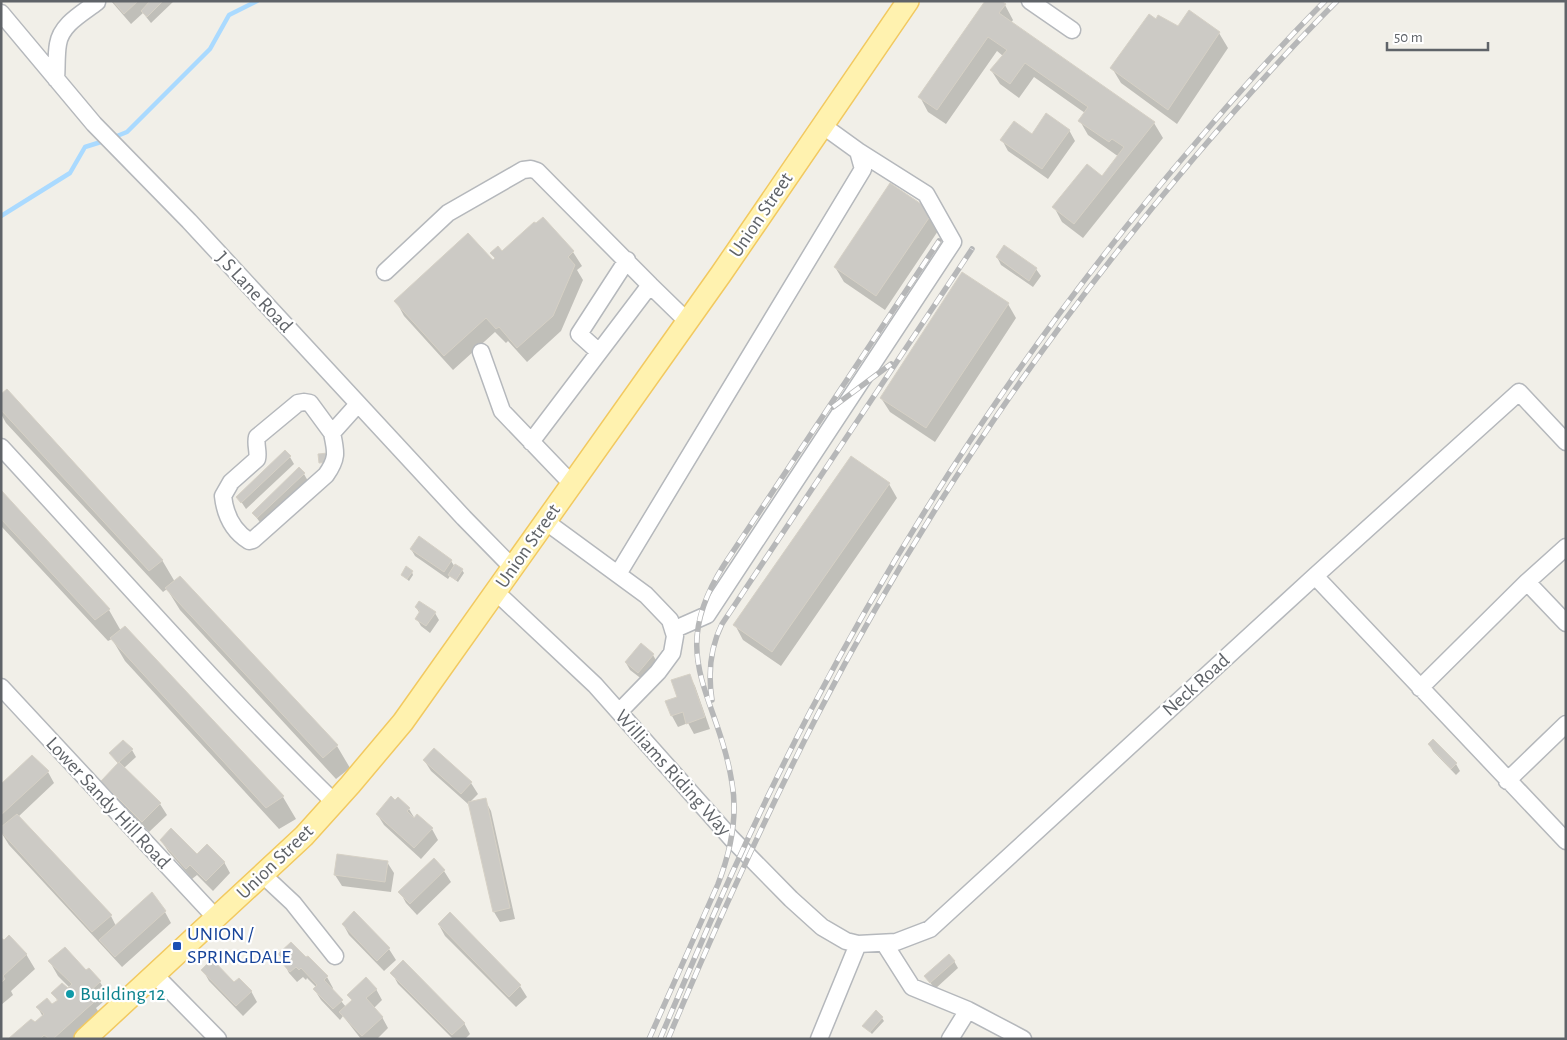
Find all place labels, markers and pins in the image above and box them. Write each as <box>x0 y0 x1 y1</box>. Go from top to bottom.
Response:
place label: UNION / SPRINGDALE <box>187 924 291 967</box>
marker: UNION / SPRINGDALE <box>171 940 183 952</box>
place label: Building 12 <box>80 984 165 1004</box>
marker: Building 12 <box>64 988 76 1000</box>

